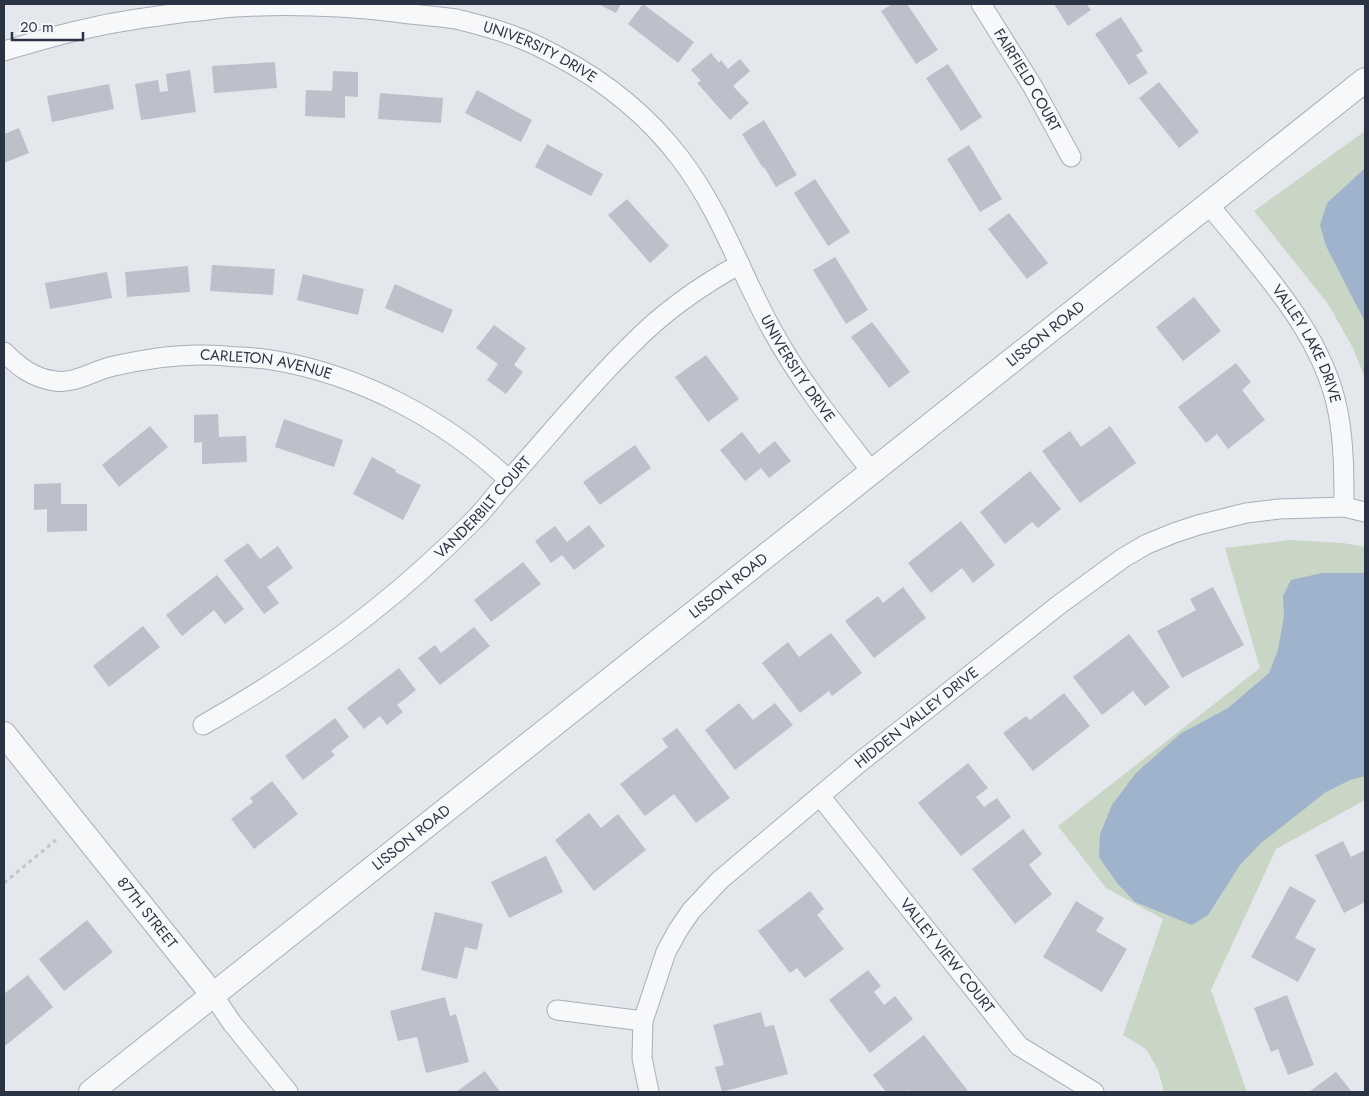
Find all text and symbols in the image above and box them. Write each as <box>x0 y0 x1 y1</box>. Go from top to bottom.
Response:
scale bar <box>12 10 84 42</box>
text: 20 m <box>20 16 54 38</box>
street label: UNIVERSITY DRIVE <box>481 16 602 88</box>
street label: FAIRFIELD COURT <box>988 24 1066 136</box>
street label: VALLEY LAKE DRIVE <box>1267 280 1347 405</box>
street label: LISSON ROAD <box>1002 296 1089 372</box>
street label: UNIVERSITY DRIVE <box>755 311 841 427</box>
street label: CARLETON AVENUE <box>200 344 335 385</box>
street label: VANDERBILT COURT <box>430 451 536 564</box>
street label: LISSON ROAD <box>684 548 772 624</box>
street label: HIDDEN VALLEY DRIVE <box>850 661 983 774</box>
street label: LISSON ROAD <box>367 799 455 876</box>
street label: 87TH STREET <box>112 872 183 953</box>
street label: VALLEY VIEW COURT <box>894 894 1000 1018</box>

